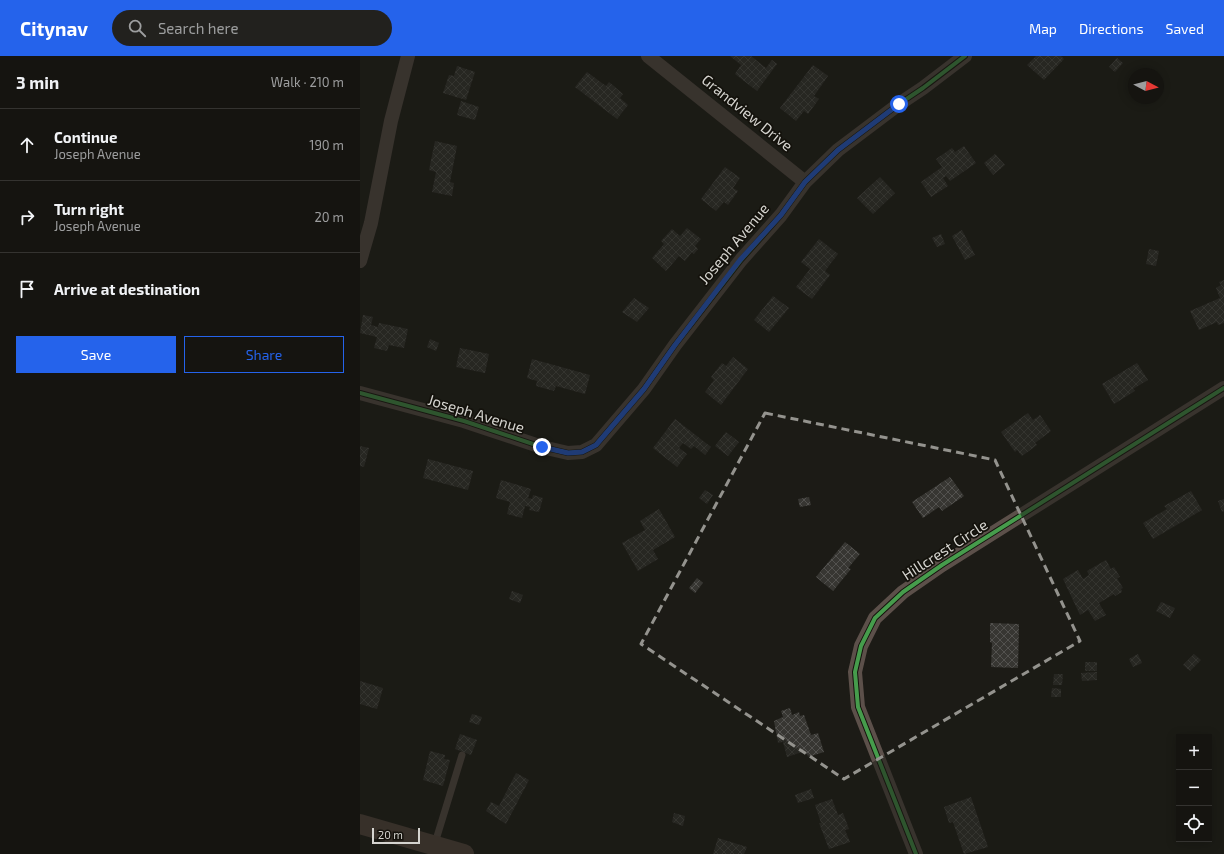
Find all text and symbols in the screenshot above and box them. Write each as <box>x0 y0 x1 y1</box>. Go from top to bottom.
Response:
search box <box>112 10 392 46</box>
text: Citynav <box>20 17 88 40</box>
icon: search <box>126 17 148 39</box>
text: Search here <box>158 19 238 37</box>
text: Map <box>1029 20 1057 37</box>
text: Directions <box>1079 20 1144 37</box>
text: Saved <box>1166 20 1204 37</box>
north arrow <box>1128 68 1164 104</box>
street label: Grandview Drive <box>699 70 797 154</box>
text: 3 min <box>16 72 59 92</box>
text: Walk · 210 m <box>271 74 344 90</box>
route start <box>890 95 908 113</box>
text: Continue <box>54 128 117 146</box>
icon: ahead <box>16 134 38 156</box>
text: 190 m <box>309 137 344 153</box>
text: Joseph Avenue <box>54 146 141 162</box>
street label: Joseph Avenue <box>694 199 772 287</box>
text: Turn right <box>54 200 124 218</box>
icon: right <box>16 206 38 228</box>
text: 20 m <box>315 209 344 225</box>
text: Joseph Avenue <box>54 218 141 234</box>
icon: arrive <box>16 278 38 300</box>
text: Arrive at destination <box>54 280 200 298</box>
button: Save <box>16 336 176 373</box>
button: Share <box>184 336 344 373</box>
street label: Joseph Avenue <box>426 390 527 436</box>
route end <box>533 438 551 456</box>
street label: Hillcrest Circle <box>898 515 991 584</box>
map controls <box>1176 734 1212 842</box>
button: + <box>1176 734 1212 770</box>
button: − <box>1176 770 1212 806</box>
button: locate <box>1176 806 1212 842</box>
scale bar <box>372 826 420 845</box>
text: 20 m <box>378 828 403 841</box>

